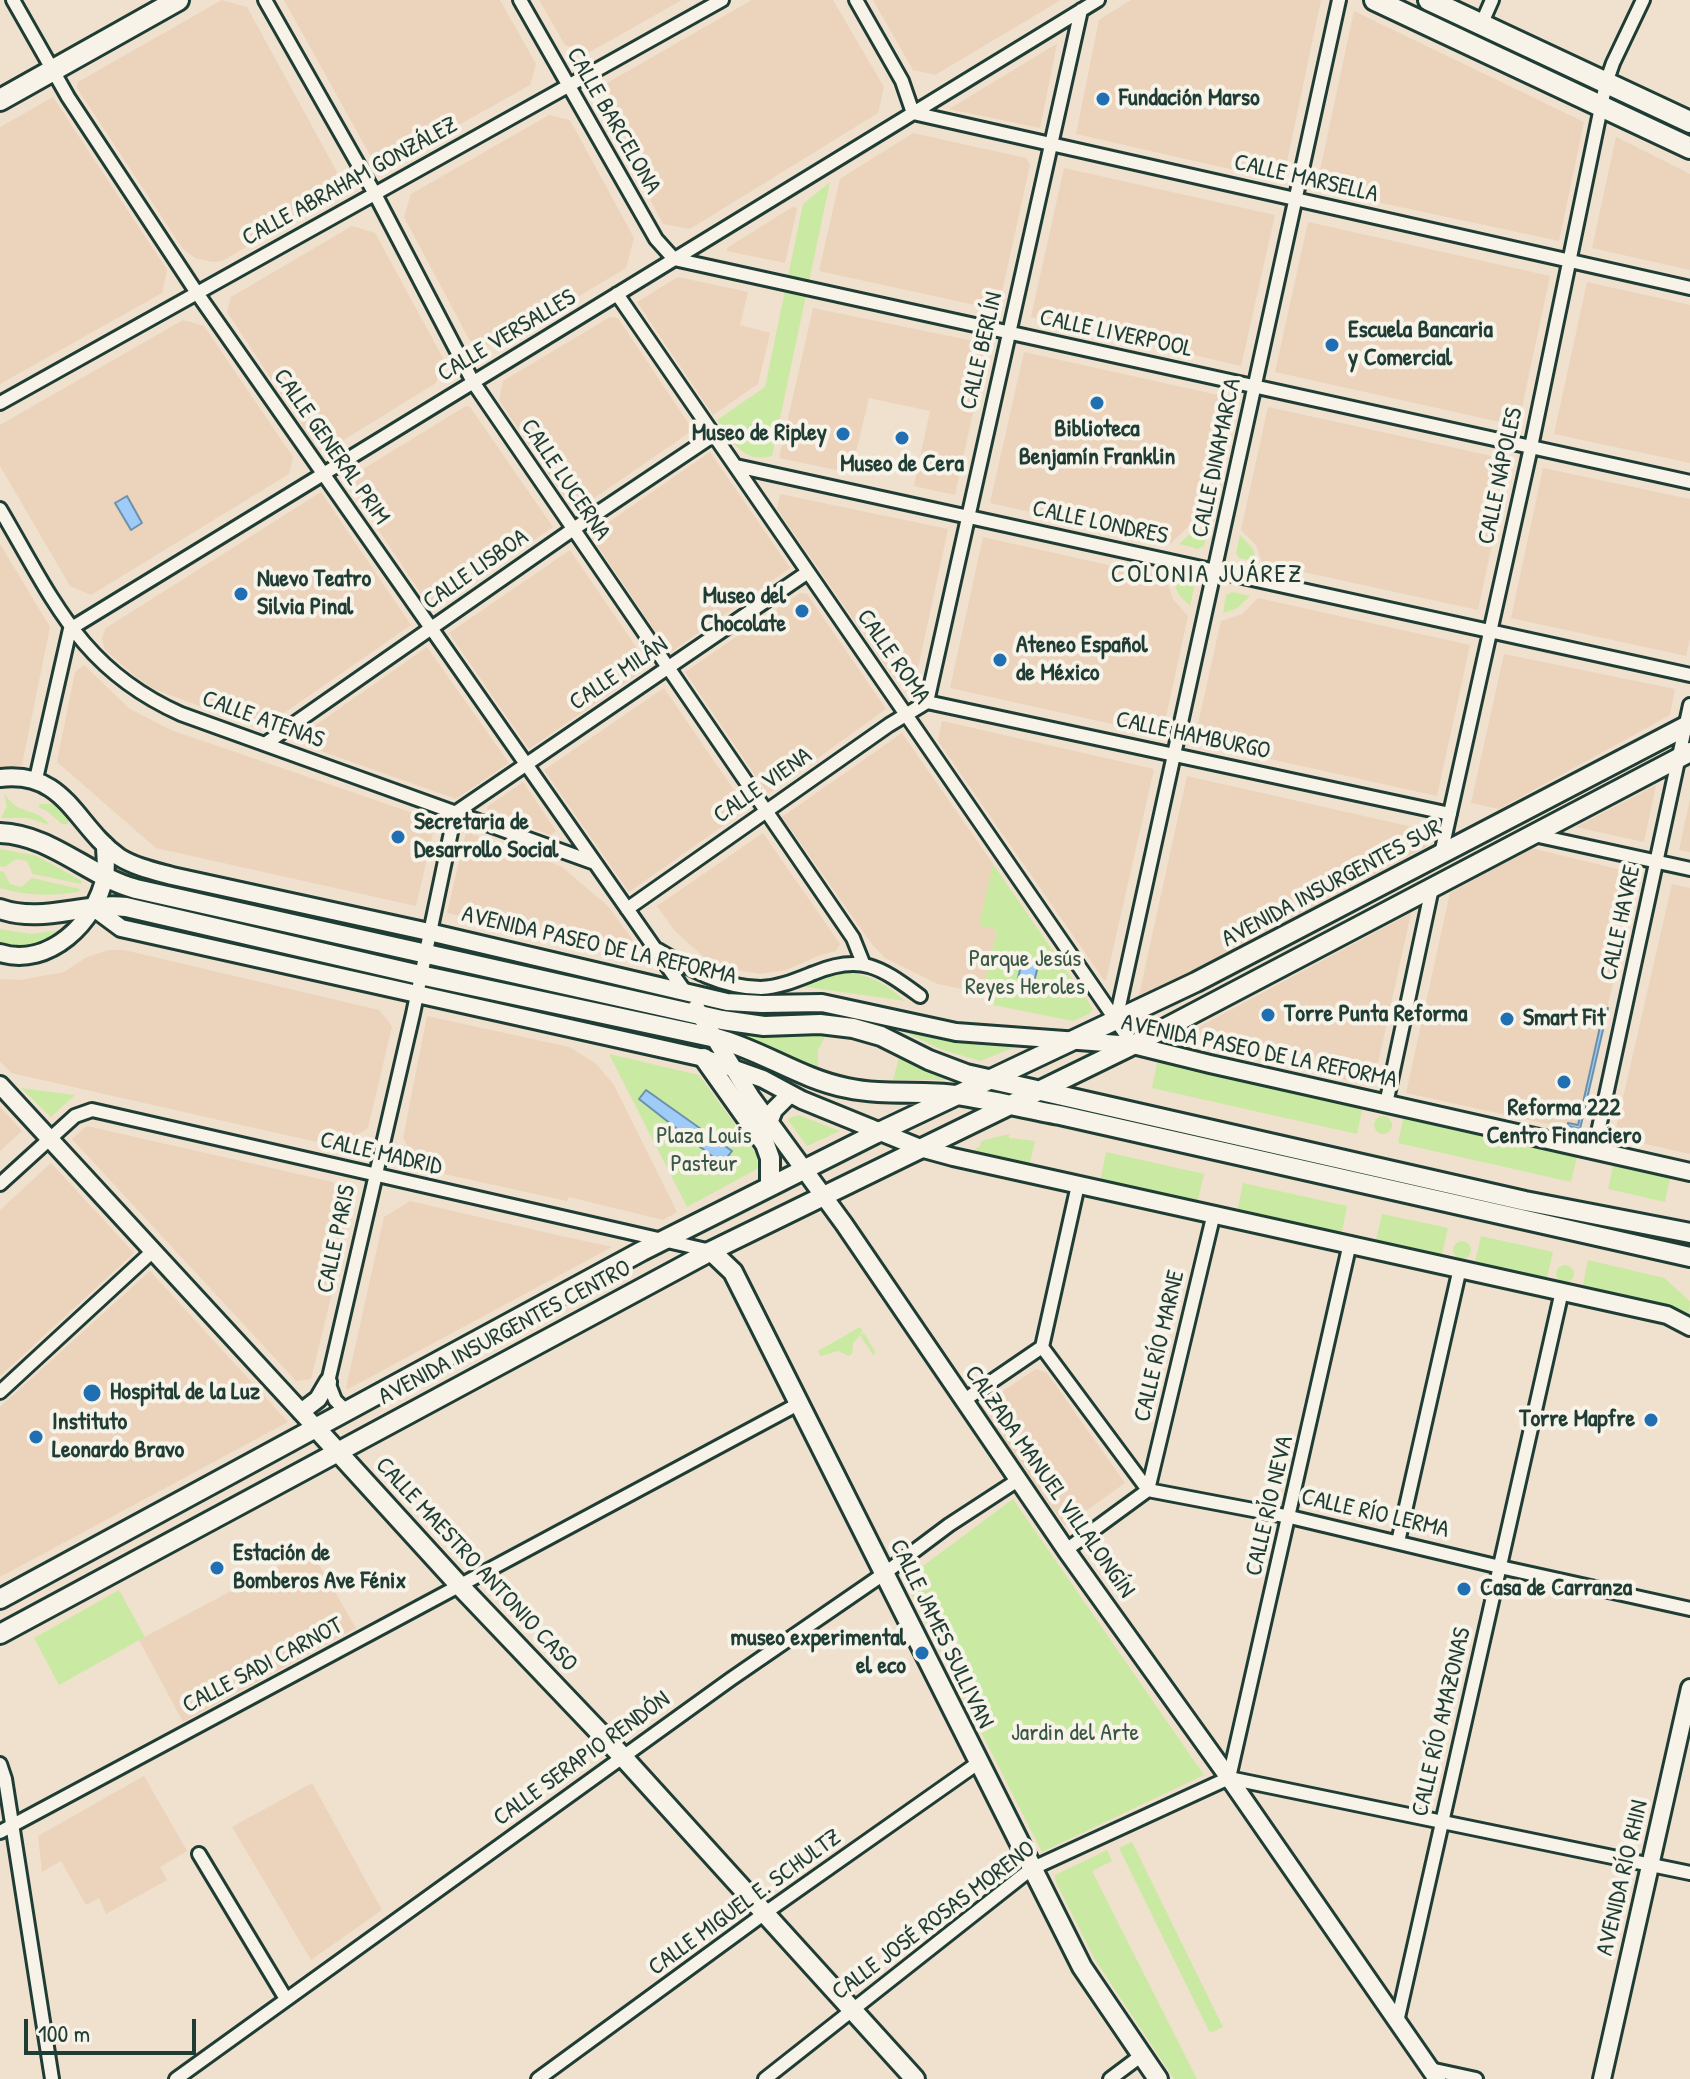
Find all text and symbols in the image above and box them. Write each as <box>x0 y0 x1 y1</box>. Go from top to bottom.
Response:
street label: CALLE BARCELONA <box>559 43 667 199</box>
place label: Fundación Marso <box>1119 85 1260 113</box>
marker: Fundación Marso <box>1094 90 1112 108</box>
street label: CALLE ABRAHAM GONZÁLEZ <box>237 111 463 253</box>
street label: CALLE MARSELLA <box>1231 148 1381 210</box>
street label: CALLE VERSALLES <box>433 283 581 389</box>
street label: CALLE BERLÍN <box>954 289 1010 413</box>
street label: CALLE LIVERPOOL <box>1037 304 1195 364</box>
place label: Escuela Bancaria y Comercial <box>1348 317 1493 373</box>
marker: Escuela Bancaria y Comercial <box>1323 336 1341 354</box>
street label: CALLE GENERAL PRIM <box>267 363 395 531</box>
street label: CALLE DINAMARCA <box>1186 376 1248 540</box>
marker: Biblioteca Benjamín Franklin <box>1088 394 1106 412</box>
street label: CALLE NÁPOLES <box>1472 405 1530 547</box>
street label: CALLE LUCERNA <box>514 414 616 546</box>
place label: Biblioteca Benjamín Franklin <box>1019 416 1175 472</box>
place label: Museo de Ripley <box>692 420 827 448</box>
marker: Museo de Ripley <box>834 425 852 443</box>
marker: Museo de Cera <box>893 429 911 447</box>
place label: Museo de Cera <box>840 451 964 479</box>
street label: CALLE LONDRES <box>1030 495 1170 551</box>
street label: CALLE LISBOA <box>418 523 534 617</box>
district label: COLONIA JUÁREZ <box>1111 559 1303 591</box>
place label: Nuevo Teatro Silvia Pinal <box>257 566 371 622</box>
place label: Museo del Chocolate <box>701 583 786 639</box>
marker: Nuevo Teatro Silvia Pinal <box>232 585 250 603</box>
marker: Museo del Chocolate <box>793 602 811 620</box>
street label: CALLE ROMA <box>850 604 936 710</box>
street label: CALLE MILÁN <box>564 631 674 717</box>
place label: Ateneo Español de México <box>1016 632 1148 688</box>
marker: Ateneo Español de México <box>991 651 1009 669</box>
street label: CALLE ATENAS <box>198 685 328 755</box>
street label: CALLE HAMBURGO <box>1113 706 1273 766</box>
street label: CALLE VIENA <box>708 742 818 830</box>
place label: Secretaria de Desarrollo Social <box>414 809 558 865</box>
street label: AVENIDA INSURGENTES SUR <box>1217 814 1447 954</box>
marker: Secretaria de Desarrollo Social <box>389 828 407 846</box>
street label: CALLE HAVRE <box>1595 863 1647 983</box>
street label: AVENIDA PASEO DE LA REFORMA <box>459 900 739 992</box>
park label: Parque Jesús Reyes Heroles <box>965 946 1085 1002</box>
place label: Torre Punta Reforma <box>1284 1001 1467 1029</box>
place label: Smart Fit <box>1523 1005 1605 1033</box>
marker: Torre Punta Reforma <box>1259 1006 1277 1024</box>
street label: AVENIDA PASEO DE LA REFORMA <box>1119 1009 1399 1095</box>
marker: Smart Fit <box>1498 1010 1516 1028</box>
marker: Reforma 222 Centro Financiero <box>1555 1073 1573 1091</box>
place label: Reforma 222 Centro Financiero <box>1487 1095 1641 1151</box>
park label: Plaza Louis Pasteur <box>656 1123 752 1179</box>
street label: CALLE MADRID <box>317 1126 445 1182</box>
street label: CALLE PARIS <box>312 1182 362 1296</box>
street label: AVENIDA INSURGENTES CENTRO <box>374 1254 636 1412</box>
street label: CALLE RÍO MARNE <box>1129 1267 1191 1425</box>
street label: CALZADA MANUEL VILLALONGÍN <box>958 1360 1140 1604</box>
place label: Hospital de la Luz <box>110 1379 260 1407</box>
marker: Hospital de la Luz <box>81 1382 103 1404</box>
place label: Torre Mapfre <box>1519 1406 1635 1434</box>
place label: Instituto Leonardo Bravo <box>52 1409 184 1465</box>
marker: Torre Mapfre <box>1642 1411 1660 1429</box>
marker: Instituto Leonardo Bravo <box>27 1428 45 1446</box>
street label: CALLE RÍO NEVA <box>1240 1433 1300 1579</box>
street label: CALLE MAESTRO ANTONIO CASO <box>369 1452 583 1678</box>
street label: CALLE RÍO LERMA <box>1298 1483 1452 1545</box>
street label: CALLE JAMES SULLIVAN <box>883 1535 999 1733</box>
place label: Estación de Bomberos Ave Fénix <box>233 1540 406 1596</box>
marker: Estación de Bomberos Ave Fénix <box>208 1559 226 1577</box>
place label: Casa de Carranza <box>1480 1575 1632 1603</box>
marker: Casa de Carranza <box>1455 1580 1473 1598</box>
street label: CALLE SADI CARNOT <box>178 1612 348 1720</box>
place label: museo experimental el eco <box>731 1625 906 1681</box>
street label: CALLE RÍO AMAZONAS <box>1406 1625 1478 1819</box>
marker: museo experimental el eco <box>913 1644 931 1662</box>
street label: CALLE SERAPIO RENDÓN <box>488 1685 676 1833</box>
park label: Jardin del Arte <box>1011 1720 1139 1748</box>
street label: AVENIDA RÍO RHIN <box>1591 1797 1655 1959</box>
street label: CALLE MIGUEL E. SCHULTZ <box>643 1824 847 1982</box>
street label: CALLE JOSÉ ROSAS MORENO <box>827 1835 1041 2007</box>
scale bar <box>28 2003 200 2053</box>
text: 100 m <box>38 2017 90 2049</box>

